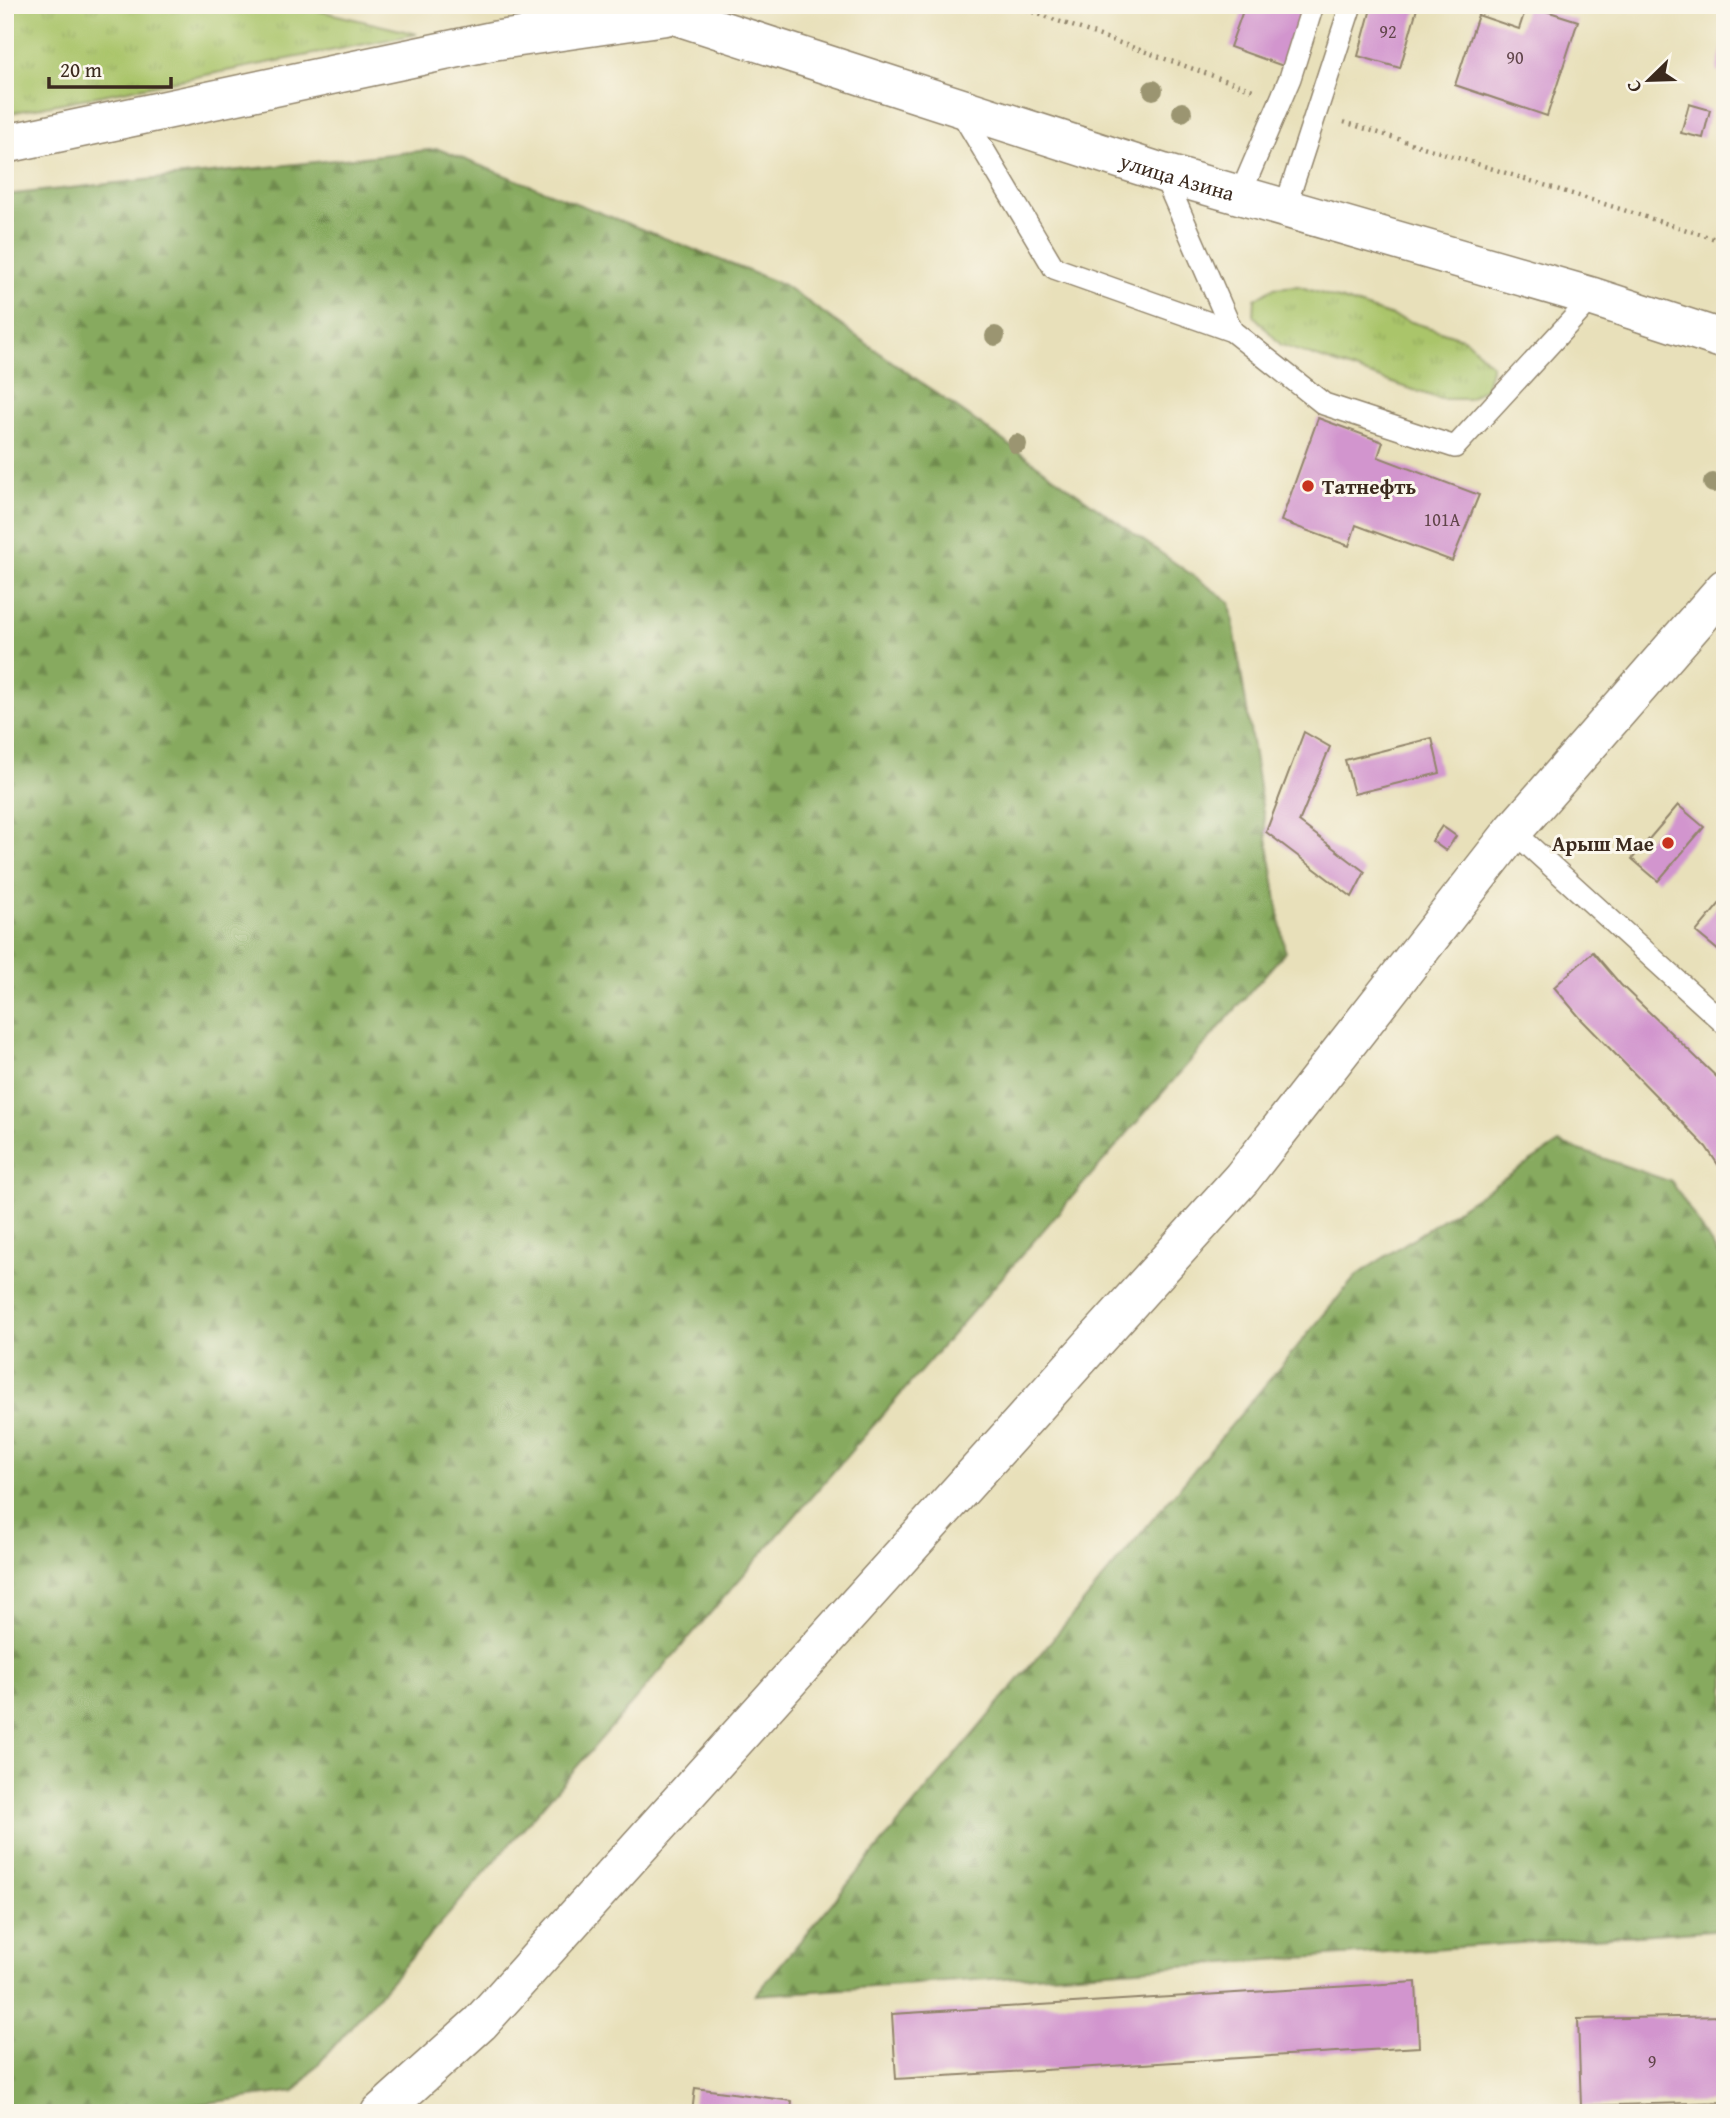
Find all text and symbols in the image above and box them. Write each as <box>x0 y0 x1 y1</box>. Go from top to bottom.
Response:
house number: 92 <box>1379 18 1397 45</box>
house number: 90 <box>1506 44 1524 71</box>
scale bar <box>49 46 172 90</box>
north arrow <box>1614 46 1684 116</box>
text: 20 m <box>60 54 102 85</box>
text: С <box>1618 76 1648 97</box>
street label: улица Азина <box>1115 144 1238 208</box>
place label: Татнефть <box>1322 471 1417 502</box>
marker: Татнефть <box>1300 478 1316 494</box>
house number: 101А <box>1424 506 1461 533</box>
place label: Арыш Мае <box>1552 828 1654 859</box>
marker: Арыш Мае <box>1660 835 1676 851</box>
house number: 9 <box>1648 2048 1656 2075</box>

